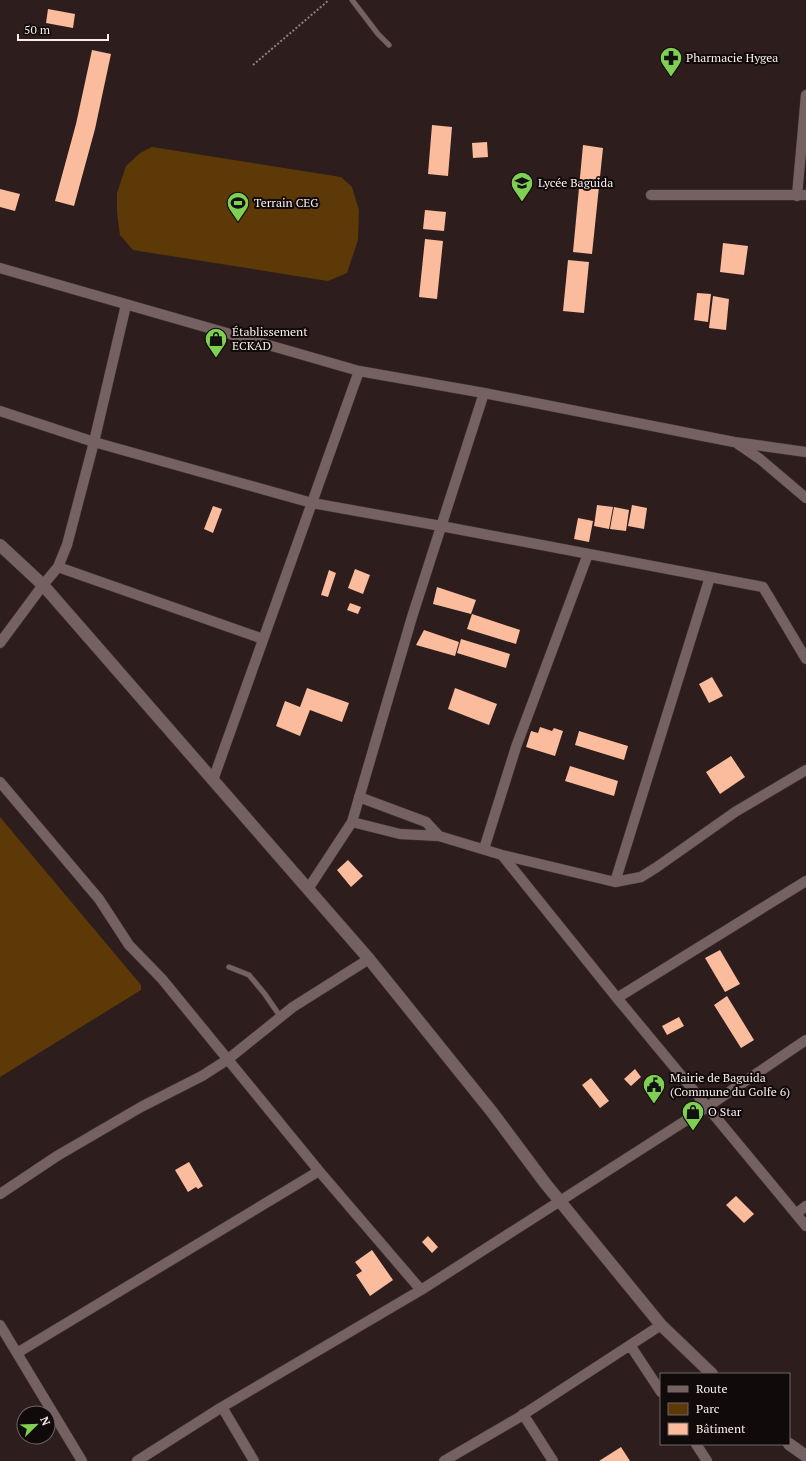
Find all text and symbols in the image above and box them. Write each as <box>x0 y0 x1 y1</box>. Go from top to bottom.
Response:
scale bar <box>18 16 108 42</box>
text: 50 m <box>24 22 51 37</box>
pharmacy icon: Pharmacie Hygea <box>658 45 684 78</box>
place label: Pharmacie Hygea <box>686 50 778 65</box>
school or university icon: Lycée Baguida <box>509 170 535 203</box>
place label: Lycée Baguida <box>538 175 613 190</box>
sports icon: Terrain CEG <box>225 190 251 223</box>
place label: Terrain CEG <box>254 195 319 210</box>
place label: Établissement ECKAD <box>232 324 308 353</box>
shop icon: Établissement ECKAD <box>203 326 229 359</box>
place label: Mairie de Baguida (Commune du Golfe 6) <box>670 1070 790 1099</box>
public building icon: Mairie de Baguida (Commune du Golfe 6) <box>641 1072 667 1105</box>
shop icon: O Star <box>680 1099 706 1132</box>
place label: O Star <box>708 1104 742 1119</box>
legend <box>660 1373 790 1445</box>
text: Route <box>696 1381 727 1396</box>
text: Parc <box>696 1401 720 1416</box>
north arrow <box>16 1405 56 1445</box>
text: N <box>37 1415 54 1428</box>
text: Bâtiment <box>696 1421 746 1436</box>

